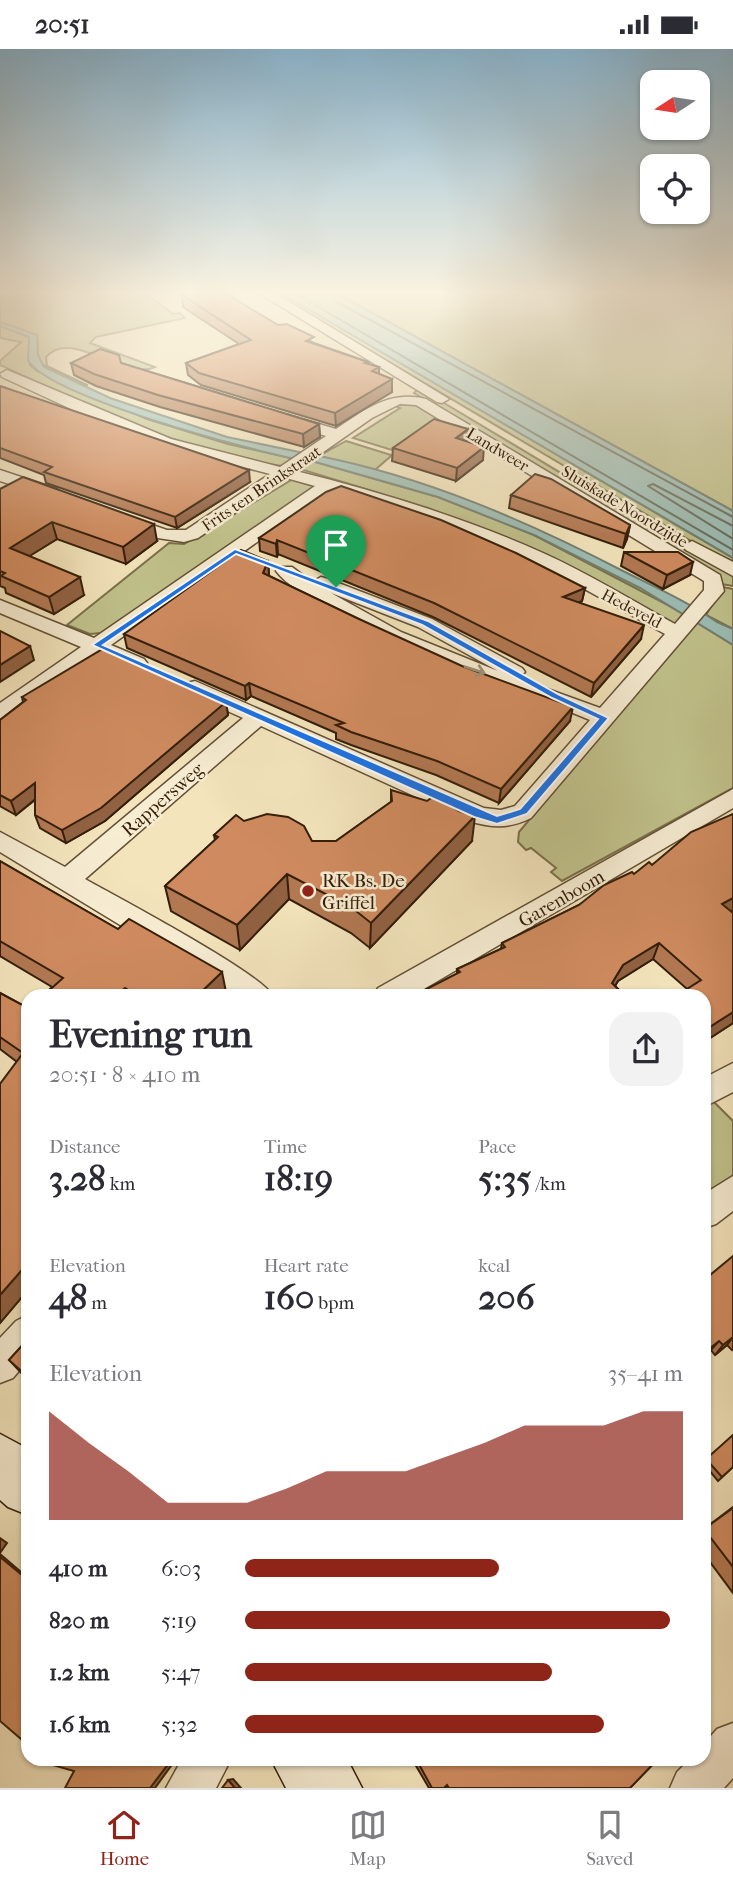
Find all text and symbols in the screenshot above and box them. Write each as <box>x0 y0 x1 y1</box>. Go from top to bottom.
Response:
text: 20:51 <box>35 9 90 40</box>
north arrow <box>640 70 710 140</box>
map controls <box>640 70 710 224</box>
button: locate <box>640 154 710 224</box>
street label: Landweer <box>463 423 532 475</box>
street label: Frits ten Brinkstraat <box>198 441 325 535</box>
street label: Sluiskade Noordzijde <box>558 461 691 552</box>
pin <box>306 515 366 587</box>
icon: arrive <box>317 526 355 564</box>
street label: Hedeveld <box>598 585 665 632</box>
one-way arrow <box>463 665 485 677</box>
street label: Rappersweg <box>117 758 209 841</box>
street label: Garenboom <box>515 865 609 932</box>
place label: RK Bs. De Griffel <box>322 870 405 914</box>
marker: RK Bs. De Griffel <box>300 883 316 899</box>
text: Evening run <box>49 1012 252 1057</box>
button: share <box>609 1012 683 1086</box>
text: 20:51 · 8 × 410 m <box>49 1061 200 1088</box>
text: Distance <box>49 1136 120 1158</box>
text: Time <box>264 1136 307 1158</box>
text: Pace <box>478 1136 516 1158</box>
text: 3.28 <box>49 1158 106 1199</box>
text: 18:19 <box>264 1158 333 1199</box>
text: 5:35 <box>478 1158 531 1199</box>
text: km <box>106 1173 135 1195</box>
text: /km <box>531 1173 566 1195</box>
text: Elevation <box>49 1255 126 1277</box>
text: Heart rate <box>264 1255 349 1277</box>
text: kcal <box>478 1255 510 1277</box>
text: 48 <box>49 1277 87 1318</box>
text: 160 <box>264 1277 314 1318</box>
text: 206 <box>478 1277 535 1318</box>
text: m <box>87 1292 107 1314</box>
text: bpm <box>314 1292 354 1314</box>
text: Elevation <box>49 1360 142 1387</box>
text: 35–41 m <box>608 1360 683 1387</box>
text: 410 m <box>49 1555 107 1582</box>
text: 6:03 <box>161 1555 201 1582</box>
text: 820 m <box>49 1607 109 1634</box>
text: 5:19 <box>161 1607 197 1634</box>
text: 1.2 km <box>49 1659 109 1686</box>
text: 5:47 <box>161 1659 201 1686</box>
text: 1.6 km <box>49 1711 110 1738</box>
text: 5:32 <box>161 1711 198 1738</box>
tab: Home <box>100 1806 149 1870</box>
tab: Map <box>349 1806 387 1870</box>
tab: Saved <box>586 1806 633 1870</box>

